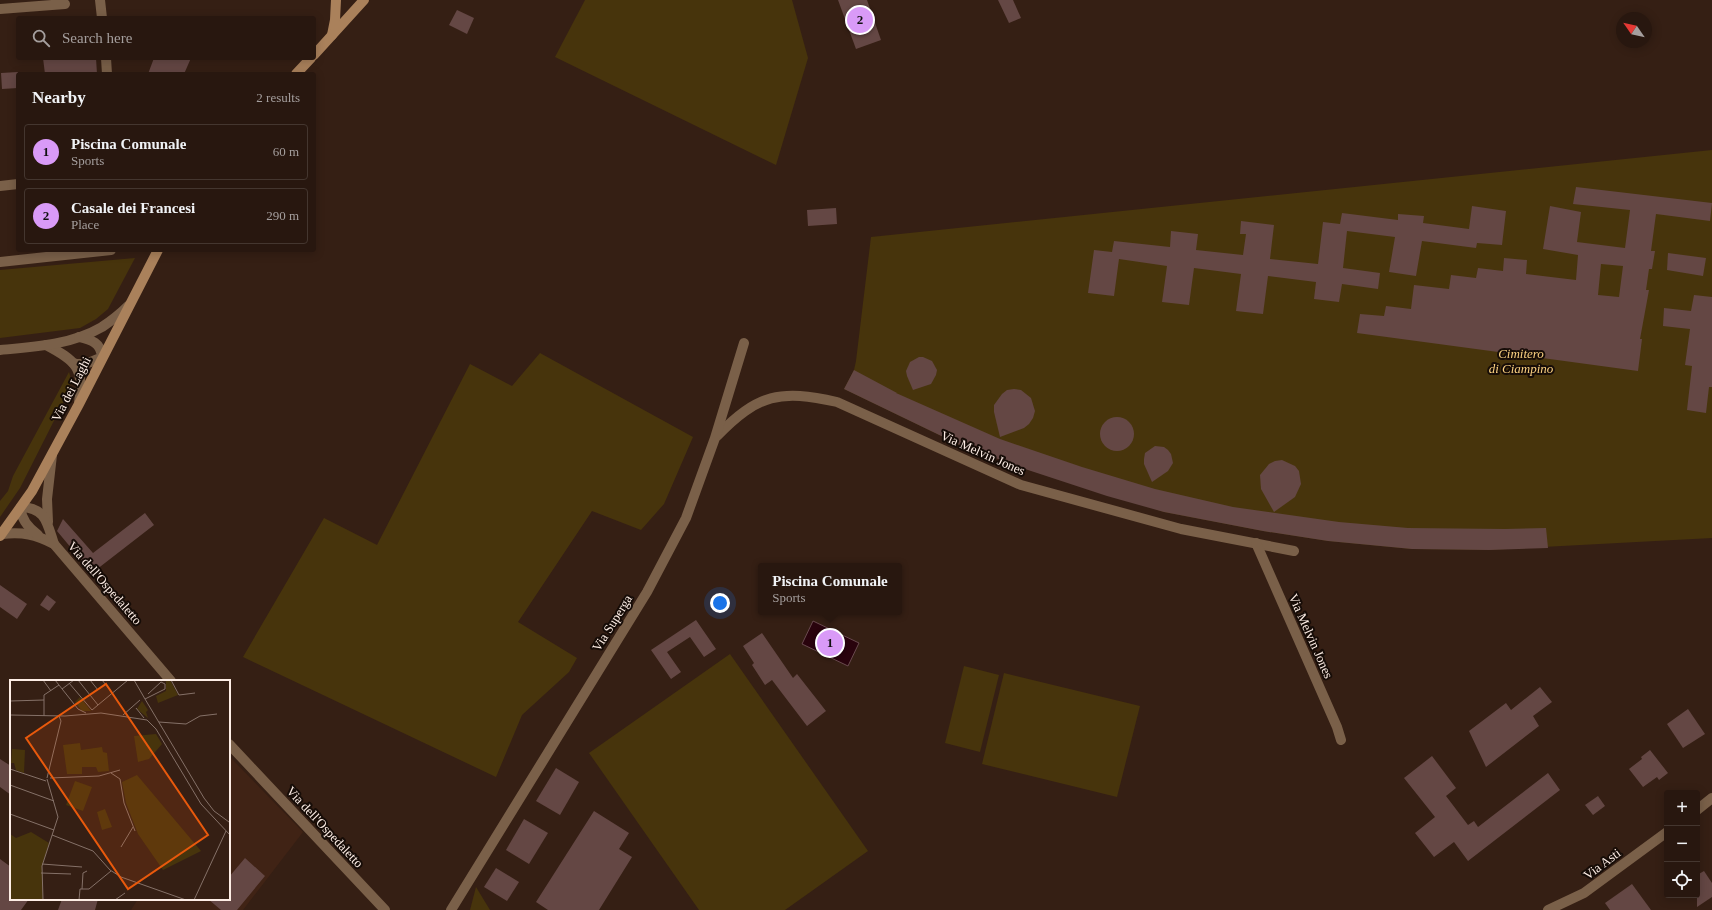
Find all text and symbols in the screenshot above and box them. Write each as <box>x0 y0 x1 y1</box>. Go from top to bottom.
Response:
pin: 2 <box>847 5 873 35</box>
north arrow <box>1616 12 1652 48</box>
search box <box>16 16 316 60</box>
icon: search <box>30 27 52 49</box>
text: Search here <box>62 30 132 46</box>
text: Nearby <box>32 88 86 107</box>
text: 2 results <box>256 90 300 105</box>
text: Piscina Comunale <box>71 136 186 152</box>
text: 1 <box>43 144 49 159</box>
text: 60 m <box>273 144 299 159</box>
text: Sports <box>71 153 104 168</box>
text: Casale dei Francesi <box>71 200 195 216</box>
text: 2 <box>43 208 49 223</box>
text: 290 m <box>266 208 299 223</box>
text: Place <box>71 217 99 232</box>
park label: Cimitero di Ciampino <box>1489 346 1554 376</box>
street label: Via dei Laghi <box>48 354 94 424</box>
street label: Via Melvin Jones <box>938 428 1028 478</box>
street label: Via dell'Ospedaletto <box>65 538 145 628</box>
popup <box>758 563 902 615</box>
text: Piscina Comunale <box>772 573 888 589</box>
text: Sports <box>772 590 806 605</box>
street label: Via Melvin Jones <box>1286 591 1336 681</box>
street label: Via Superga <box>589 592 635 654</box>
your location <box>710 593 730 613</box>
pin: 1 <box>817 628 843 658</box>
inset map <box>10 680 230 900</box>
street label: Via dell'Ospedaletto <box>284 783 366 871</box>
map controls <box>1664 790 1700 898</box>
button: + <box>1664 790 1700 826</box>
button: − <box>1664 826 1700 862</box>
street label: Via Asti <box>1581 845 1624 883</box>
button: locate <box>1664 862 1700 898</box>

